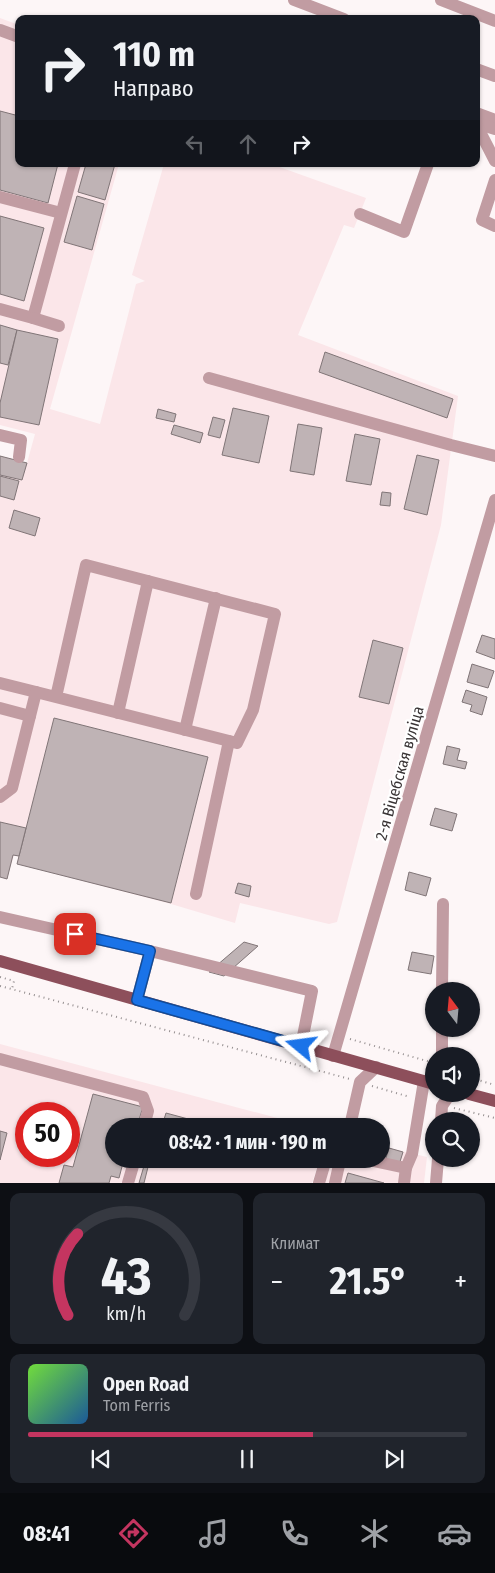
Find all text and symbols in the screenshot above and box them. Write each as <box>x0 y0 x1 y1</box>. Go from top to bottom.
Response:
text: 110 m <box>113 33 195 75</box>
icon: right <box>30 35 95 100</box>
text: Направо <box>113 75 194 102</box>
icon: left <box>181 130 209 158</box>
icon: ahead <box>234 130 262 158</box>
icon: right <box>287 130 315 158</box>
street label: 2-я Віцебская вуліца <box>371 704 428 842</box>
pin <box>54 913 96 955</box>
icon: arrive <box>61 920 89 948</box>
north arrow <box>425 982 480 1038</box>
map controls <box>425 982 480 1167</box>
position arrow <box>274 1019 326 1071</box>
button: sound <box>425 1047 480 1102</box>
speed limit sign: 50 <box>15 1102 80 1167</box>
button: search <box>425 1112 480 1167</box>
text: 08:42 · 1 мин · 190 m <box>168 1131 327 1154</box>
text: Климат <box>271 1234 320 1253</box>
text: 43 <box>101 1245 152 1308</box>
text: 21.5° <box>330 1258 408 1304</box>
text: − <box>271 1265 283 1298</box>
text: + <box>454 1265 467 1298</box>
text: km/h <box>106 1303 146 1325</box>
text: Open Road <box>103 1373 189 1396</box>
text: Tom Ferris <box>103 1396 170 1415</box>
icon: previous <box>87 1445 115 1473</box>
icon: pause <box>233 1445 261 1473</box>
icon: next <box>380 1445 408 1473</box>
icon: directions <box>116 1516 151 1551</box>
icon: music <box>196 1516 231 1551</box>
icon: phone <box>277 1516 312 1551</box>
icon: climate <box>357 1516 392 1551</box>
icon: car <box>437 1516 472 1551</box>
text: 08:41 <box>23 1520 70 1547</box>

